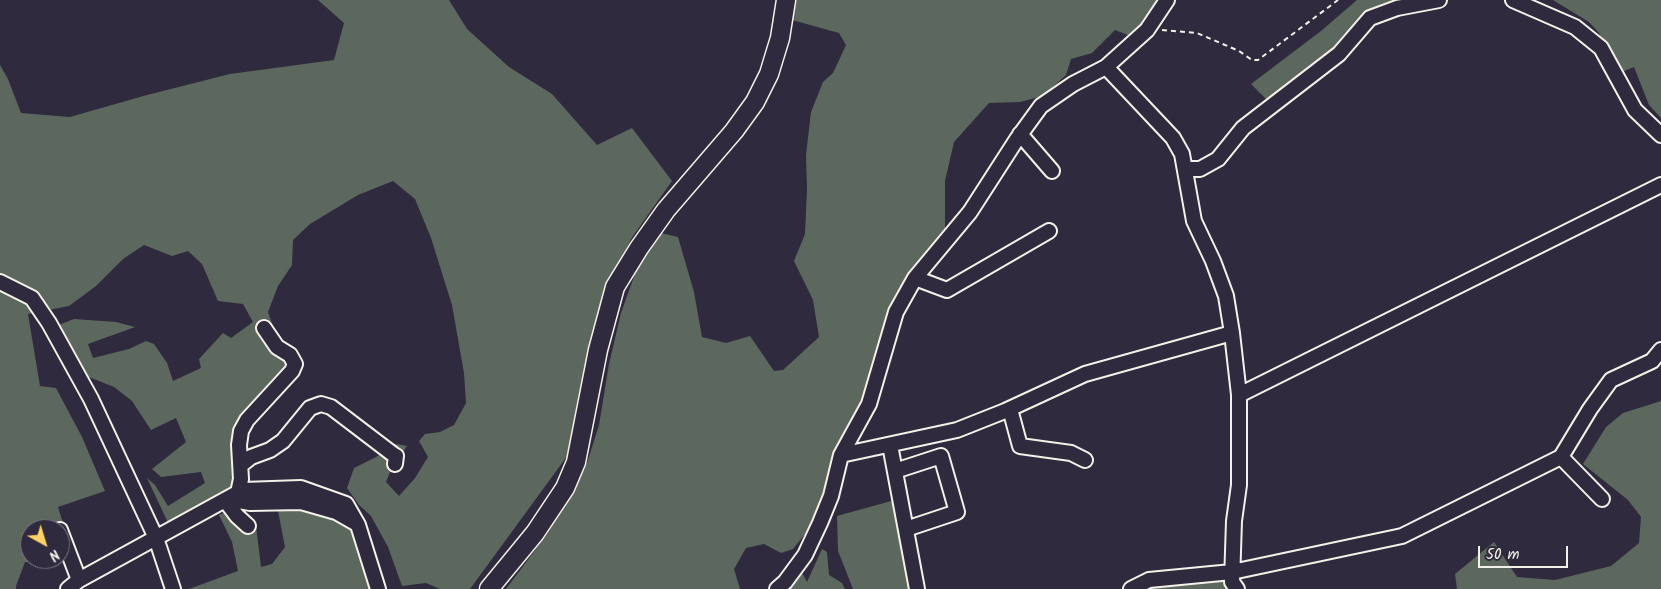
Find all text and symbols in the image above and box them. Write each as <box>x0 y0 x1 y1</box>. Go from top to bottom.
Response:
north arrow <box>20 519 70 569</box>
scale bar <box>1481 536 1571 568</box>
text: 50 m <box>1486 543 1520 567</box>
text: N <box>43 544 64 566</box>

